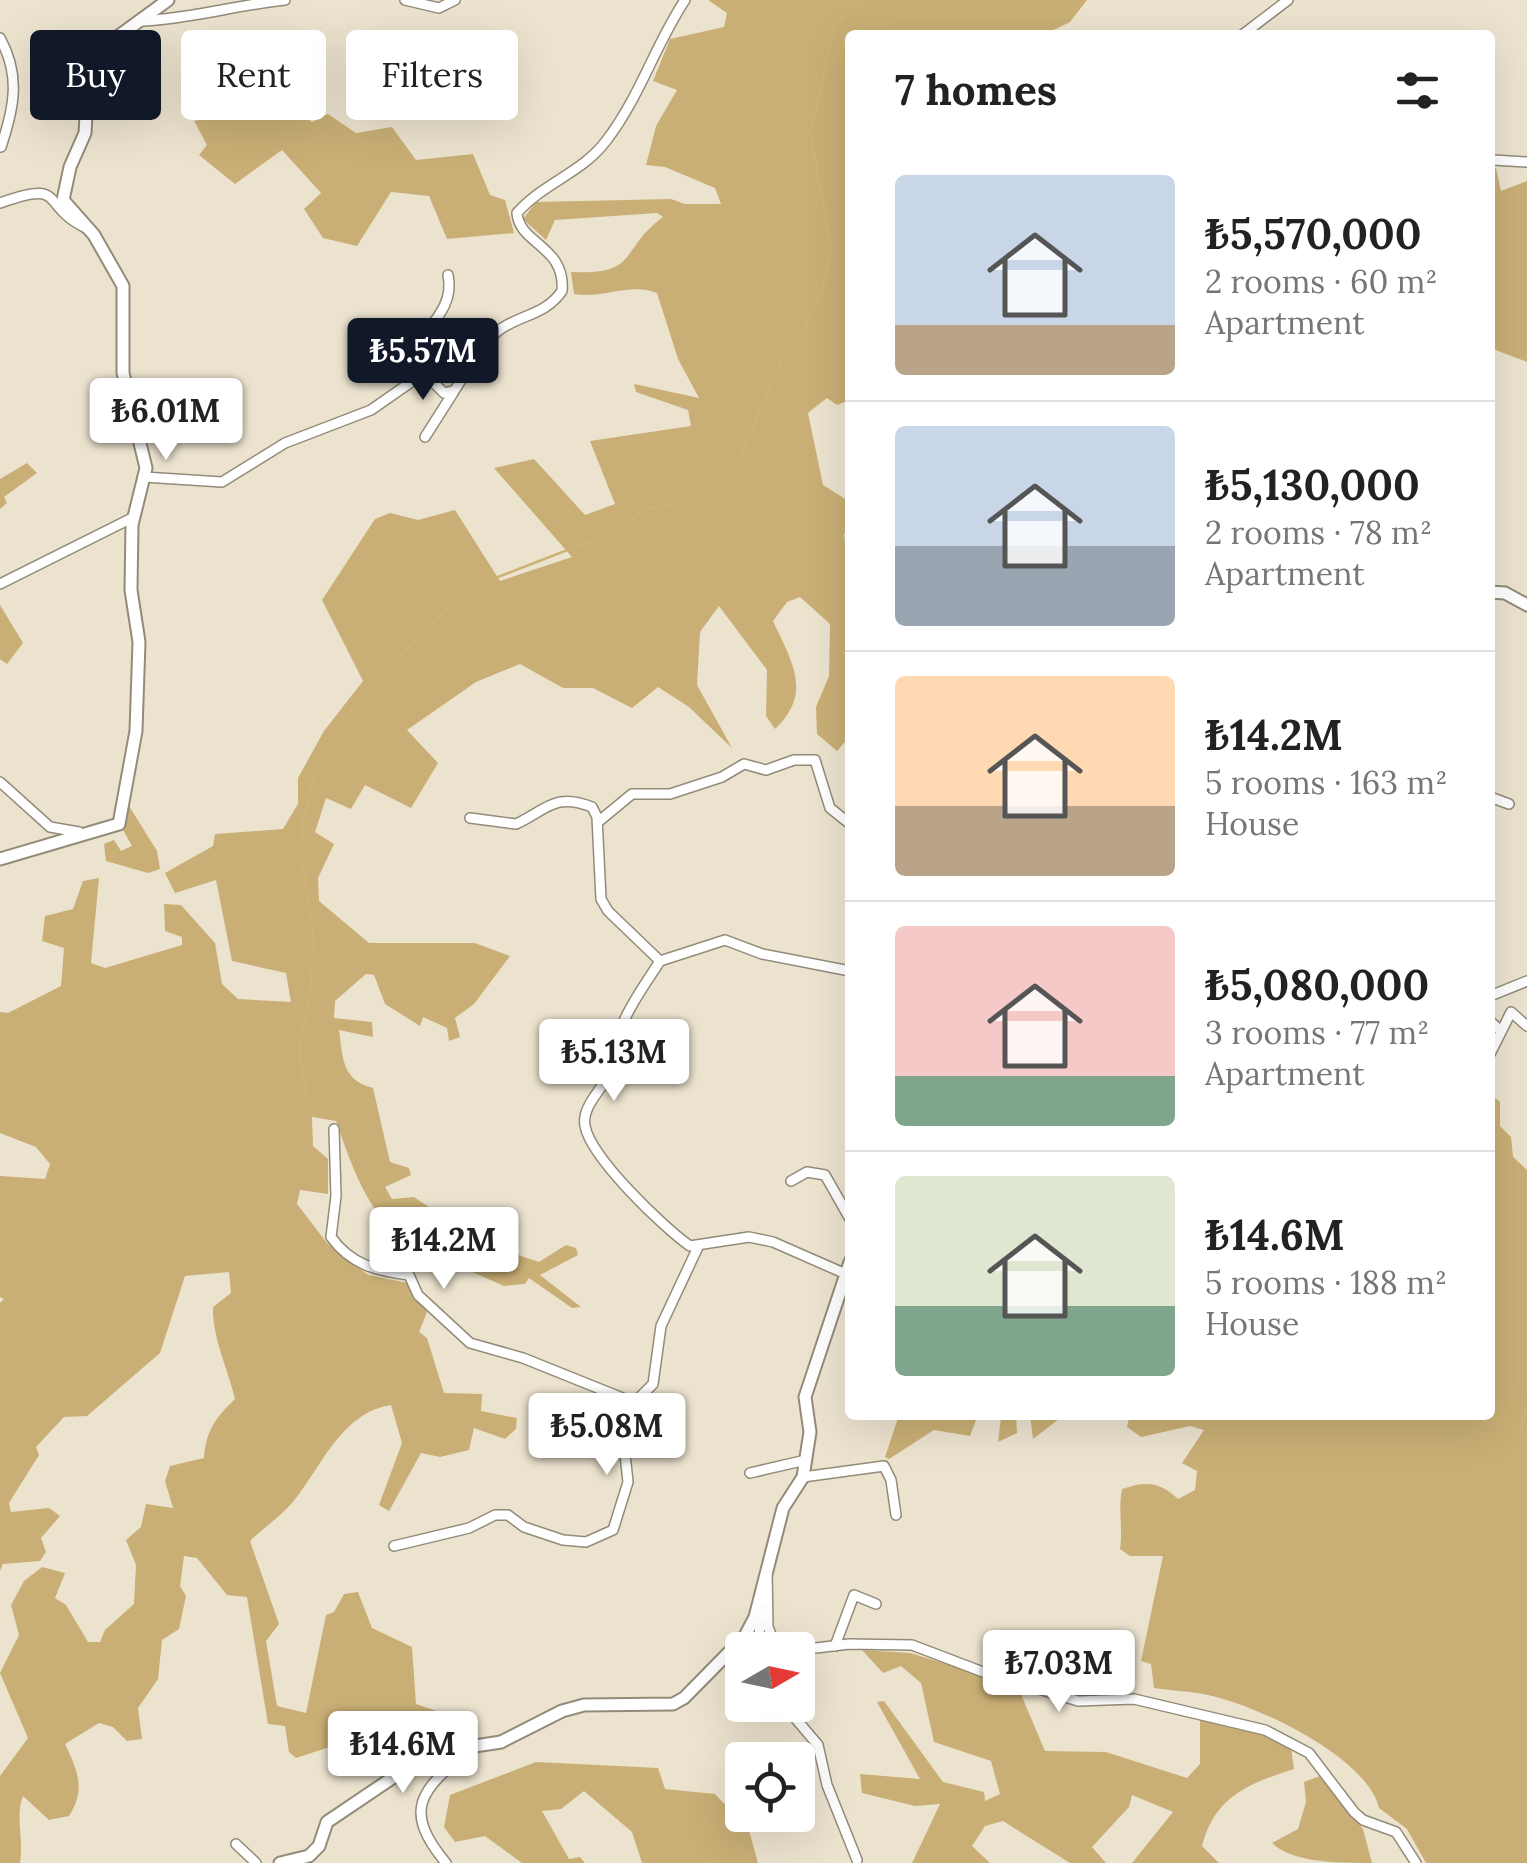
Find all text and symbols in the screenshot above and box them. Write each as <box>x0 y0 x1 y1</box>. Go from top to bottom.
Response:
chip: Buy <box>30 30 161 120</box>
chip: Rent <box>181 30 326 120</box>
chip: Filters <box>346 30 518 120</box>
text: 7 homes <box>895 63 1057 117</box>
icon: filters <box>1390 63 1445 118</box>
text: ₺5,570,000 <box>1205 207 1421 261</box>
icon: home <box>975 215 1095 335</box>
text: 2 rooms · 60 m² <box>1205 261 1438 302</box>
text: Apartment <box>1205 302 1365 343</box>
pin: ₺5.57M <box>342 318 504 403</box>
text: ₺5.57M <box>369 330 477 371</box>
pin: ₺6.01M <box>85 378 247 463</box>
text: ₺6.01M <box>112 390 220 431</box>
text: ₺5,130,000 <box>1205 458 1420 512</box>
icon: home <box>975 466 1095 586</box>
text: 2 rooms · 78 m² <box>1205 512 1432 553</box>
text: Apartment <box>1205 553 1365 594</box>
text: ₺14.2M <box>1205 708 1343 762</box>
icon: home <box>975 716 1095 836</box>
text: 5 rooms · 163 m² <box>1205 762 1448 803</box>
text: House <box>1205 803 1299 844</box>
text: ₺5,080,000 <box>1205 958 1429 1012</box>
icon: home <box>975 966 1095 1086</box>
text: 3 rooms · 77 m² <box>1205 1012 1429 1053</box>
pin: ₺5.13M <box>533 1019 695 1104</box>
text: ₺5.13M <box>561 1031 667 1072</box>
text: Apartment <box>1205 1053 1365 1094</box>
pin: ₺14.2M <box>363 1207 525 1292</box>
text: ₺14.6M <box>1205 1208 1345 1262</box>
icon: home <box>975 1216 1095 1336</box>
text: ₺14.2M <box>391 1219 497 1260</box>
text: 5 rooms · 188 m² <box>1205 1262 1447 1303</box>
text: House <box>1205 1303 1299 1344</box>
pin: ₺5.08M <box>526 1393 688 1478</box>
text: ₺5.08M <box>551 1405 663 1446</box>
pin: ₺7.03M <box>978 1630 1140 1715</box>
north arrow <box>725 1632 815 1722</box>
map controls <box>725 1632 815 1832</box>
text: ₺7.03M <box>1005 1642 1113 1683</box>
pin: ₺14.6M <box>322 1711 484 1796</box>
text: ₺14.6M <box>350 1723 456 1764</box>
button: locate <box>725 1742 815 1832</box>

